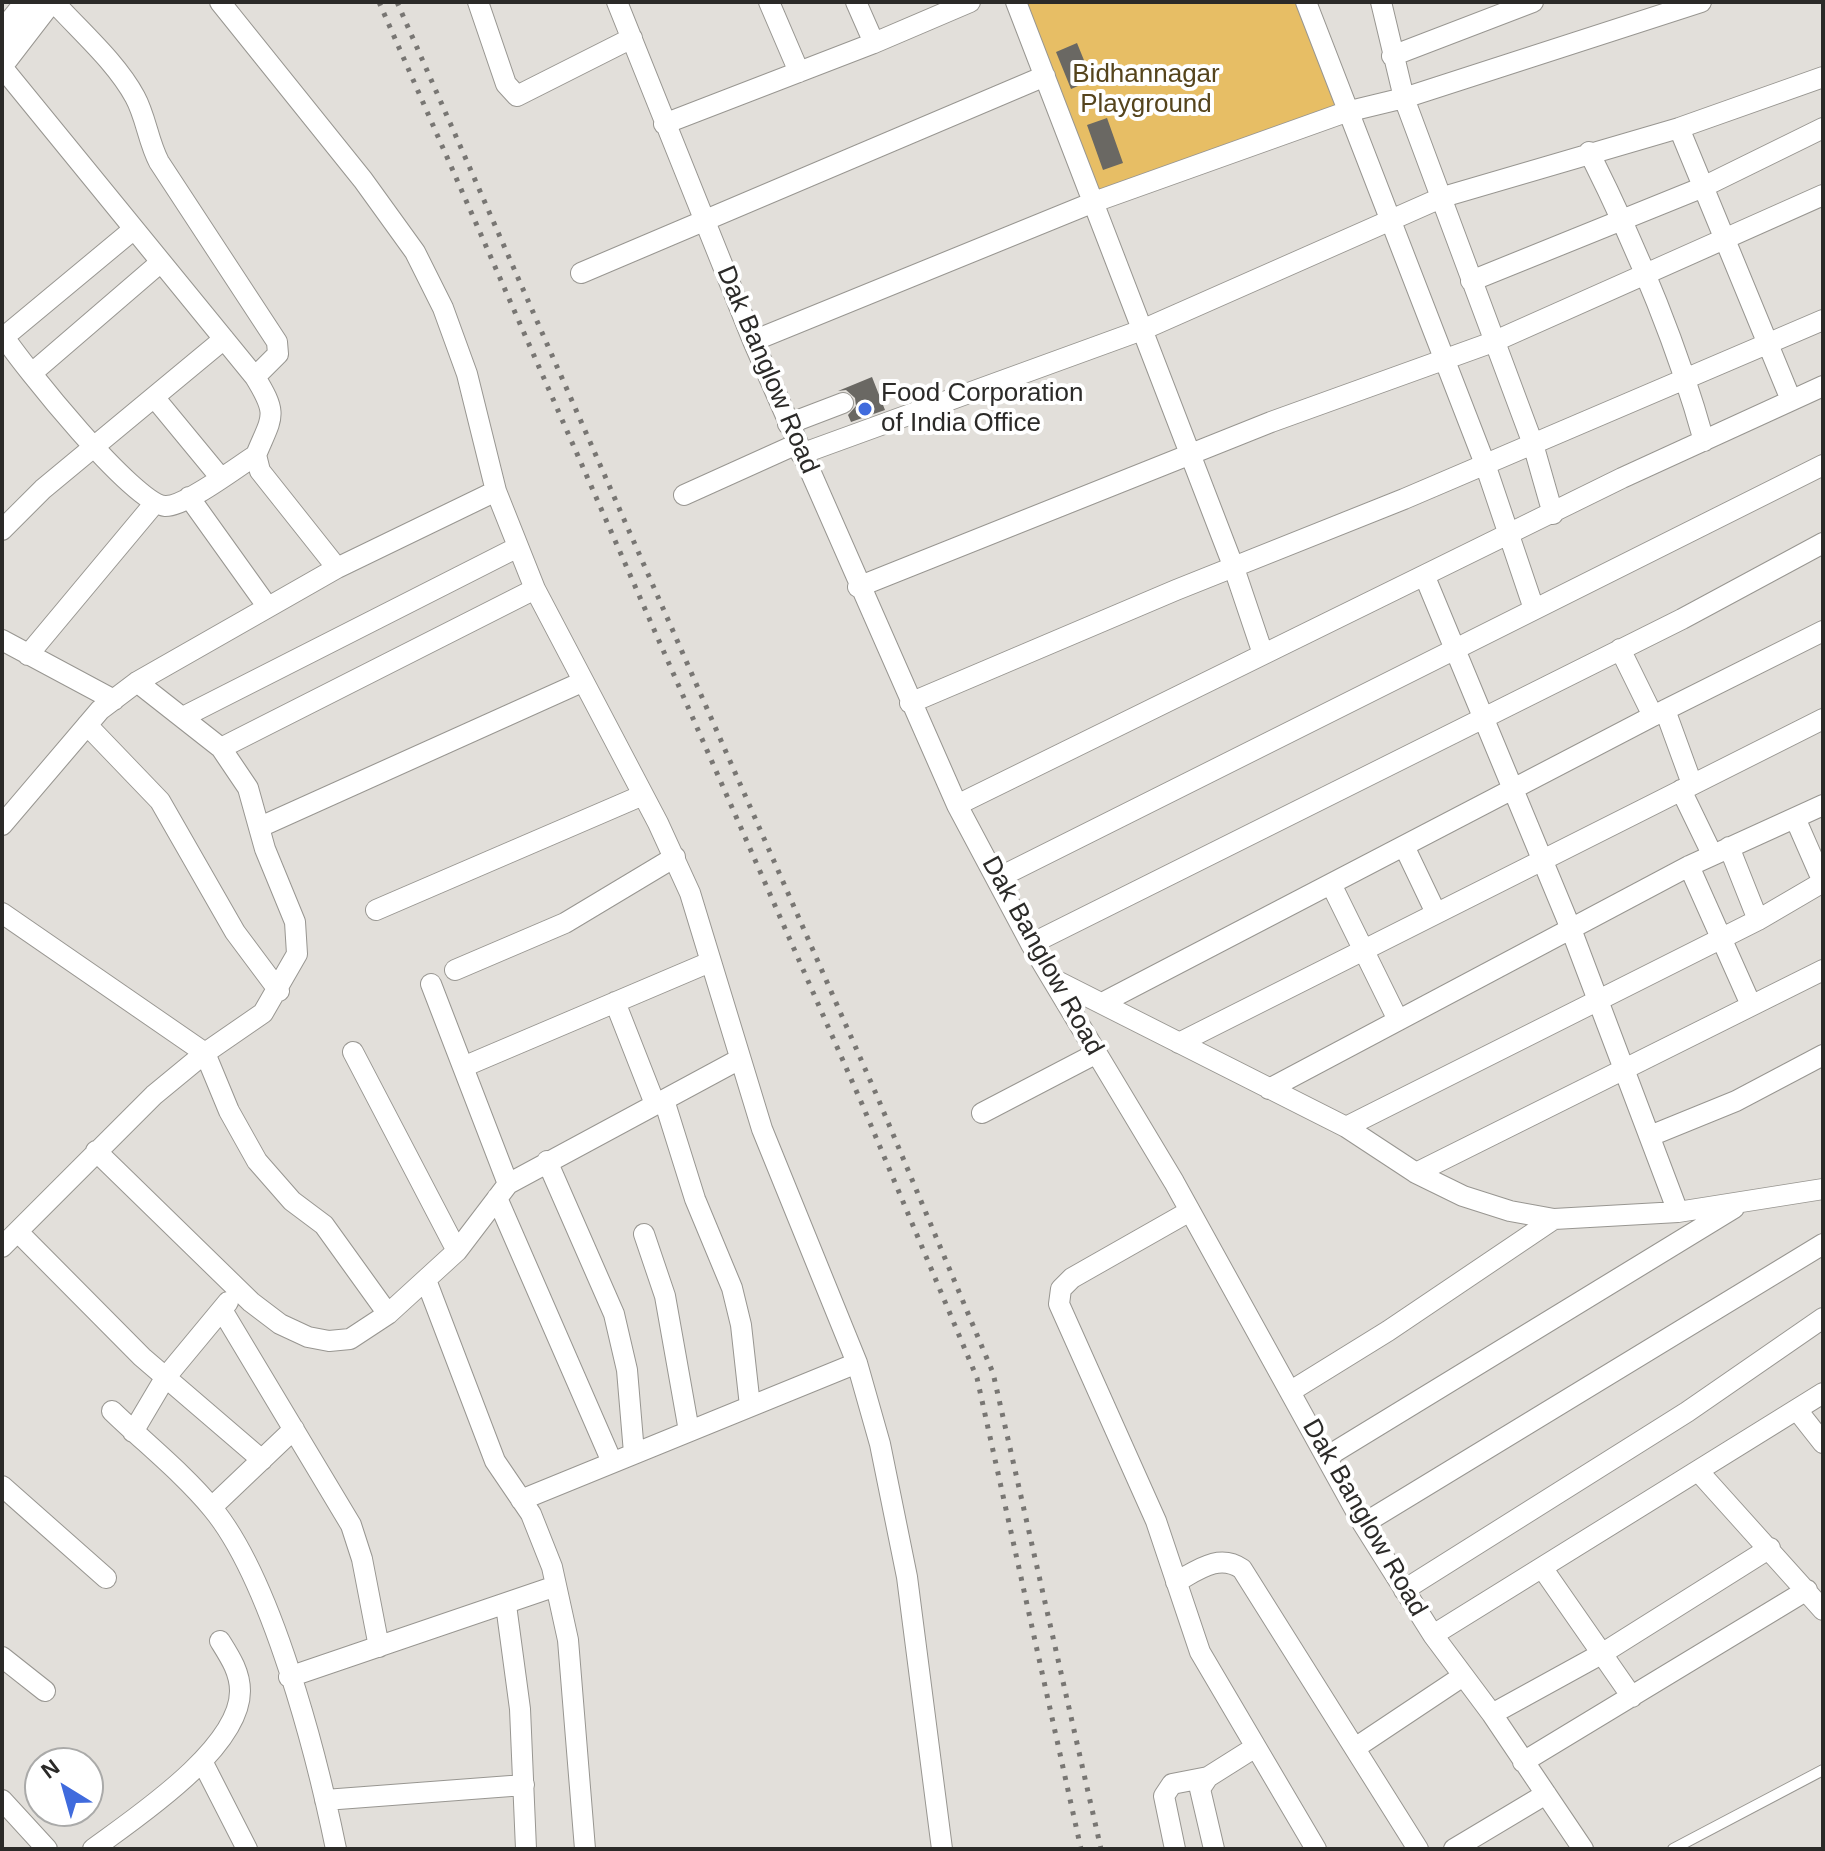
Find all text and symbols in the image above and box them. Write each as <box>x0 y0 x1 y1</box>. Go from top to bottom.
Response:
park label: Bidhannagar Playground <box>1072 59 1220 120</box>
street label: Dak Banglow Road <box>709 261 825 479</box>
place label: Food Corporation of India Office <box>881 378 1083 440</box>
marker: Food Corporation of India Office <box>856 400 874 418</box>
street label: Dak Banglow Road <box>974 851 1110 1061</box>
street label: Dak Banglow Road <box>1295 1414 1433 1622</box>
north arrow <box>24 1747 104 1827</box>
text: N <box>37 1754 64 1784</box>

